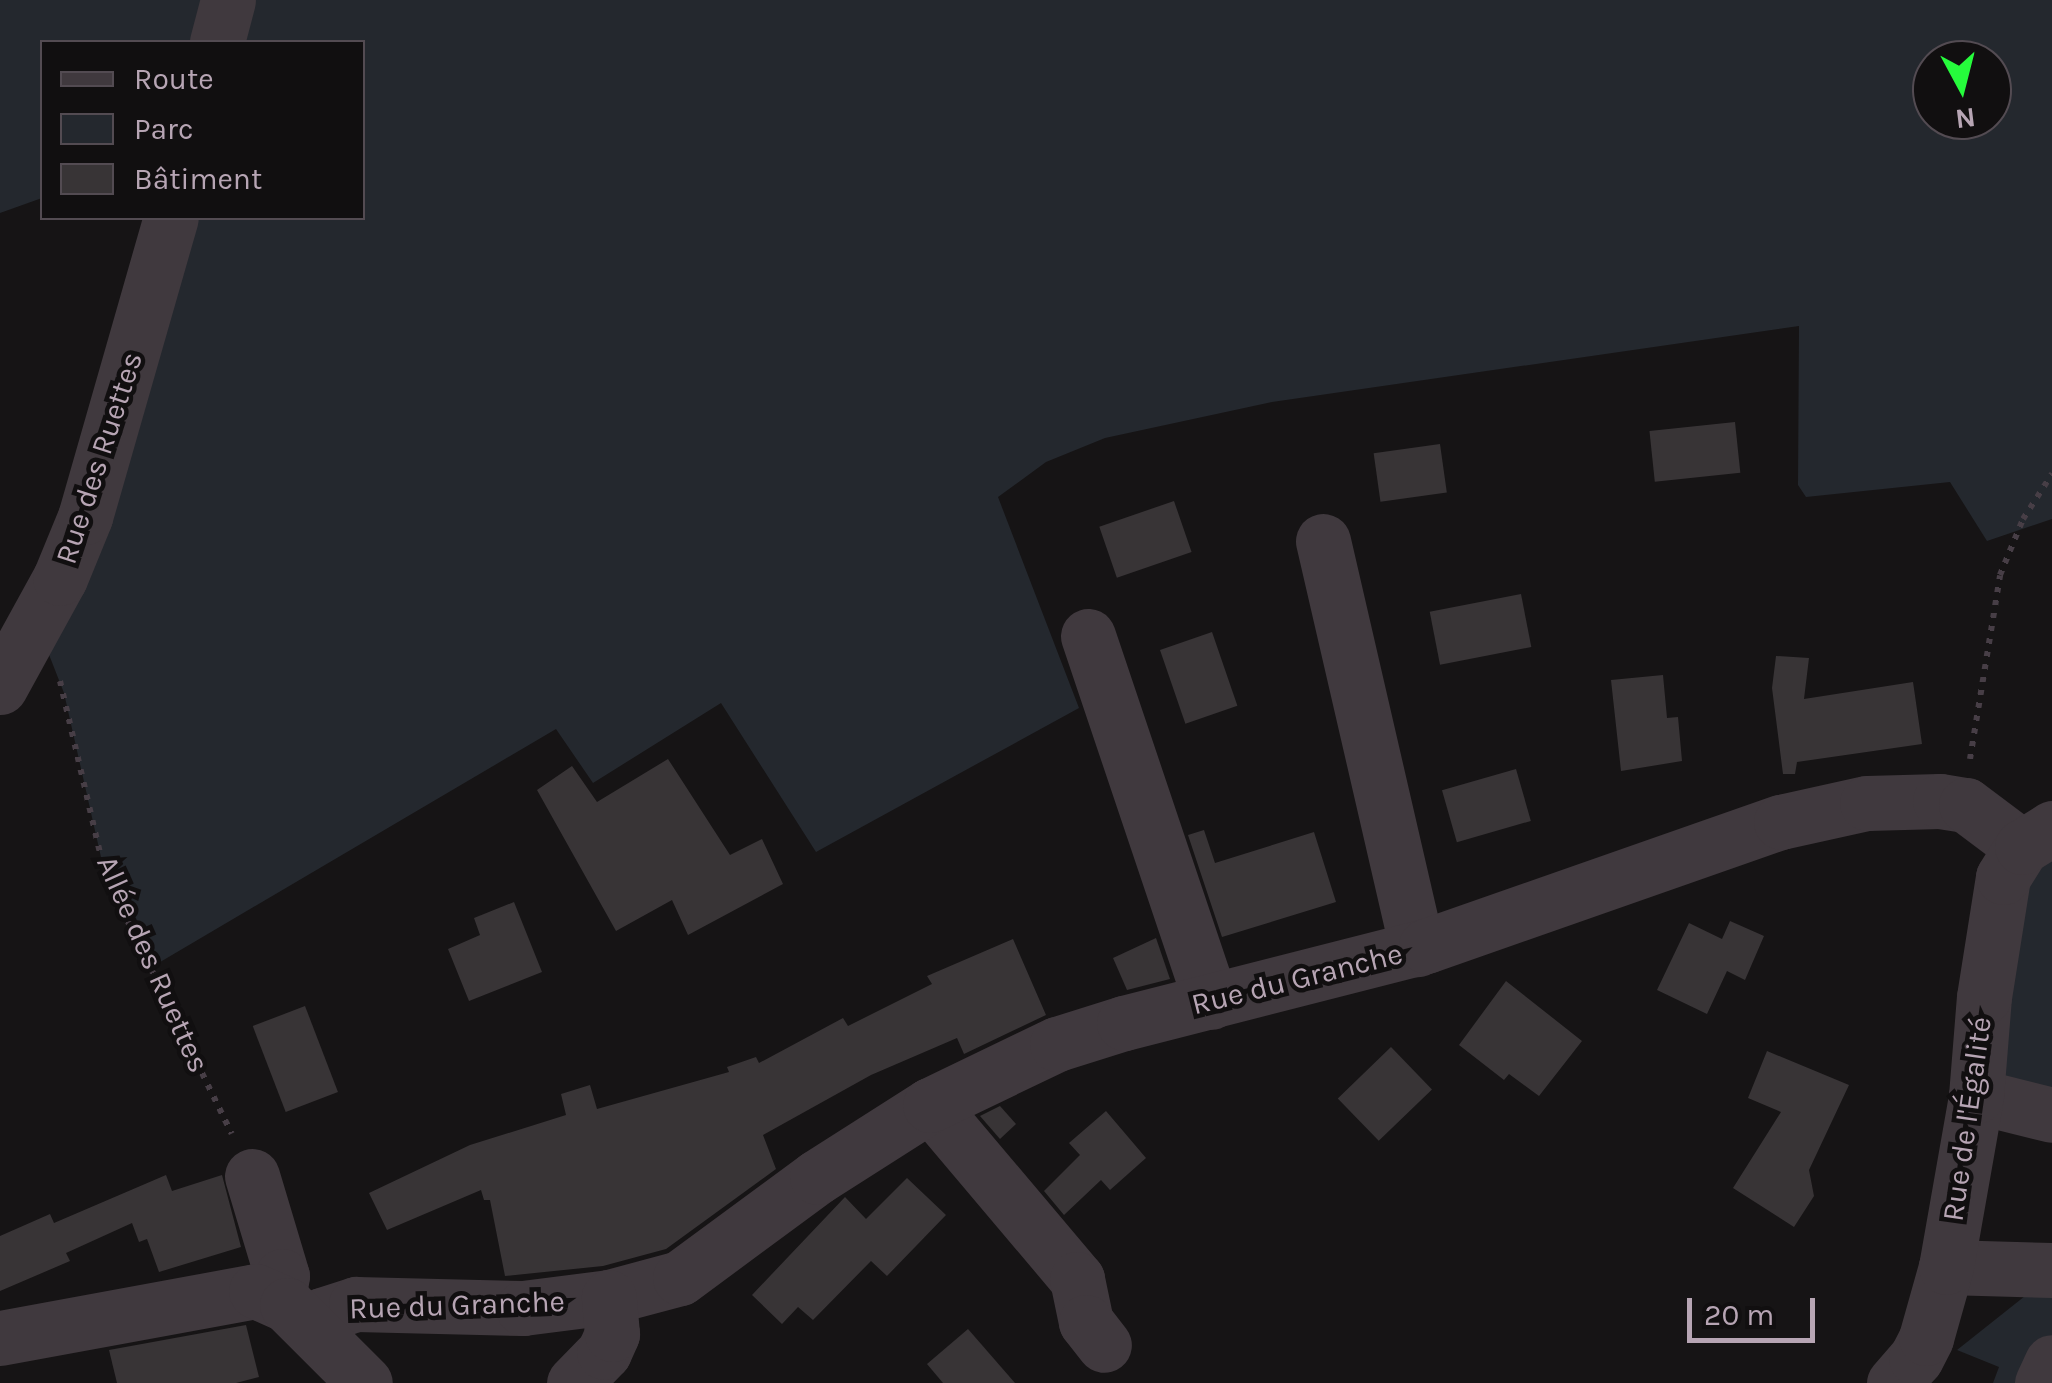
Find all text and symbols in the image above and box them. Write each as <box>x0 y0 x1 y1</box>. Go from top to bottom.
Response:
legend <box>40 40 365 220</box>
north arrow <box>1912 40 2012 140</box>
text: Route <box>134 61 214 97</box>
text: N <box>1954 101 1977 136</box>
text: Parc <box>134 111 193 147</box>
text: Bâtiment <box>134 161 262 197</box>
street label: Rue des Ruettes <box>48 347 150 569</box>
street label: Allée des Ruettes <box>89 850 217 1078</box>
street label: Rue du Granche <box>1188 935 1406 1023</box>
street label: Rue de l'Égalité <box>1935 1014 1999 1224</box>
scale bar <box>1692 1278 1820 1340</box>
street label: Rue du Granche <box>348 1283 566 1327</box>
text: 20 m <box>1704 1297 1774 1333</box>

